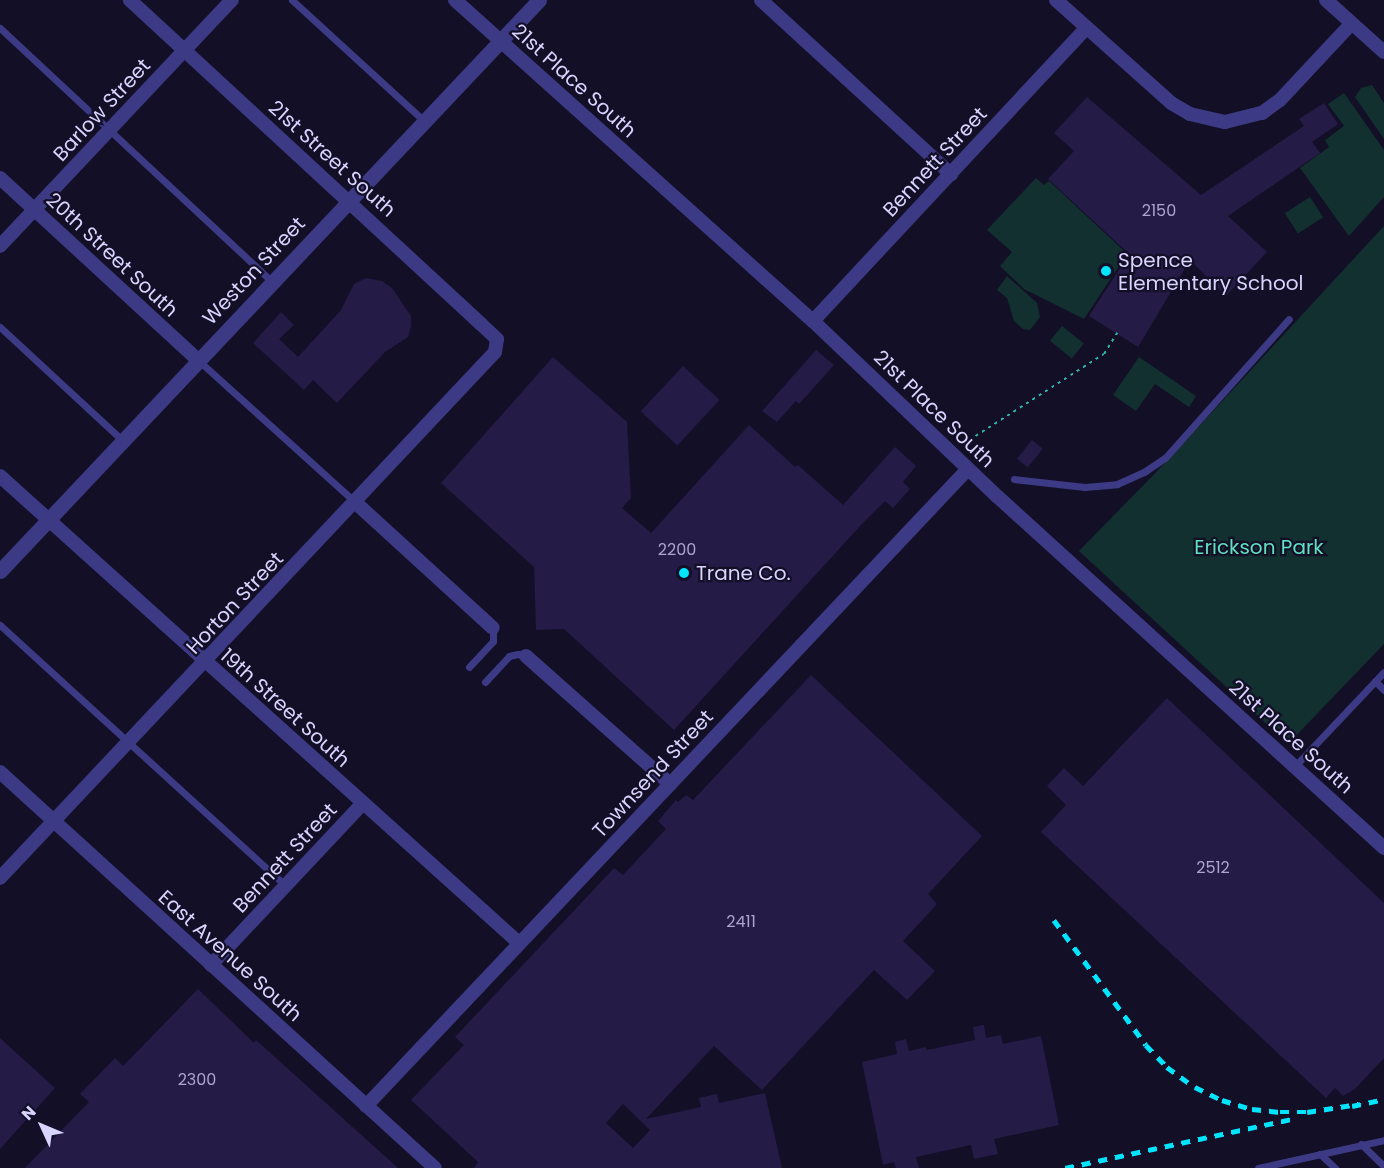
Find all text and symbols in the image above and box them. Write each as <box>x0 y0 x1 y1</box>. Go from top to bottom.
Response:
street label: 21st Place South <box>507 19 641 143</box>
street label: Barlow Street <box>48 54 156 166</box>
street label: 21st Street South <box>264 96 400 222</box>
street label: Bennett Street <box>878 102 992 222</box>
street label: 20th Street South <box>41 188 183 322</box>
house number: 2150 <box>1142 201 1176 221</box>
street label: Weston Street <box>198 212 310 330</box>
place label: Spence Elementary School <box>1118 248 1303 295</box>
marker: Spence Elementary School <box>1099 264 1113 278</box>
street label: 21st Place South <box>869 345 999 473</box>
park label: Erickson Park <box>1194 535 1324 559</box>
house number: 2200 <box>658 540 696 560</box>
street label: Horton Street <box>182 547 288 659</box>
place label: Trane Co. <box>696 561 791 585</box>
marker: Trane Co. <box>677 566 691 580</box>
street label: 19th Street South <box>215 644 355 772</box>
street label: 21st Place South <box>1224 675 1358 799</box>
street label: Townsend Street <box>588 705 718 843</box>
street label: Bennett Street <box>228 798 342 918</box>
house number: 2512 <box>1196 858 1230 878</box>
street label: East Avenue South <box>153 885 307 1027</box>
house number: 2411 <box>726 912 756 932</box>
house number: 2300 <box>178 1070 216 1090</box>
north arrow <box>12 1096 72 1156</box>
text: N <box>16 1101 41 1125</box>

